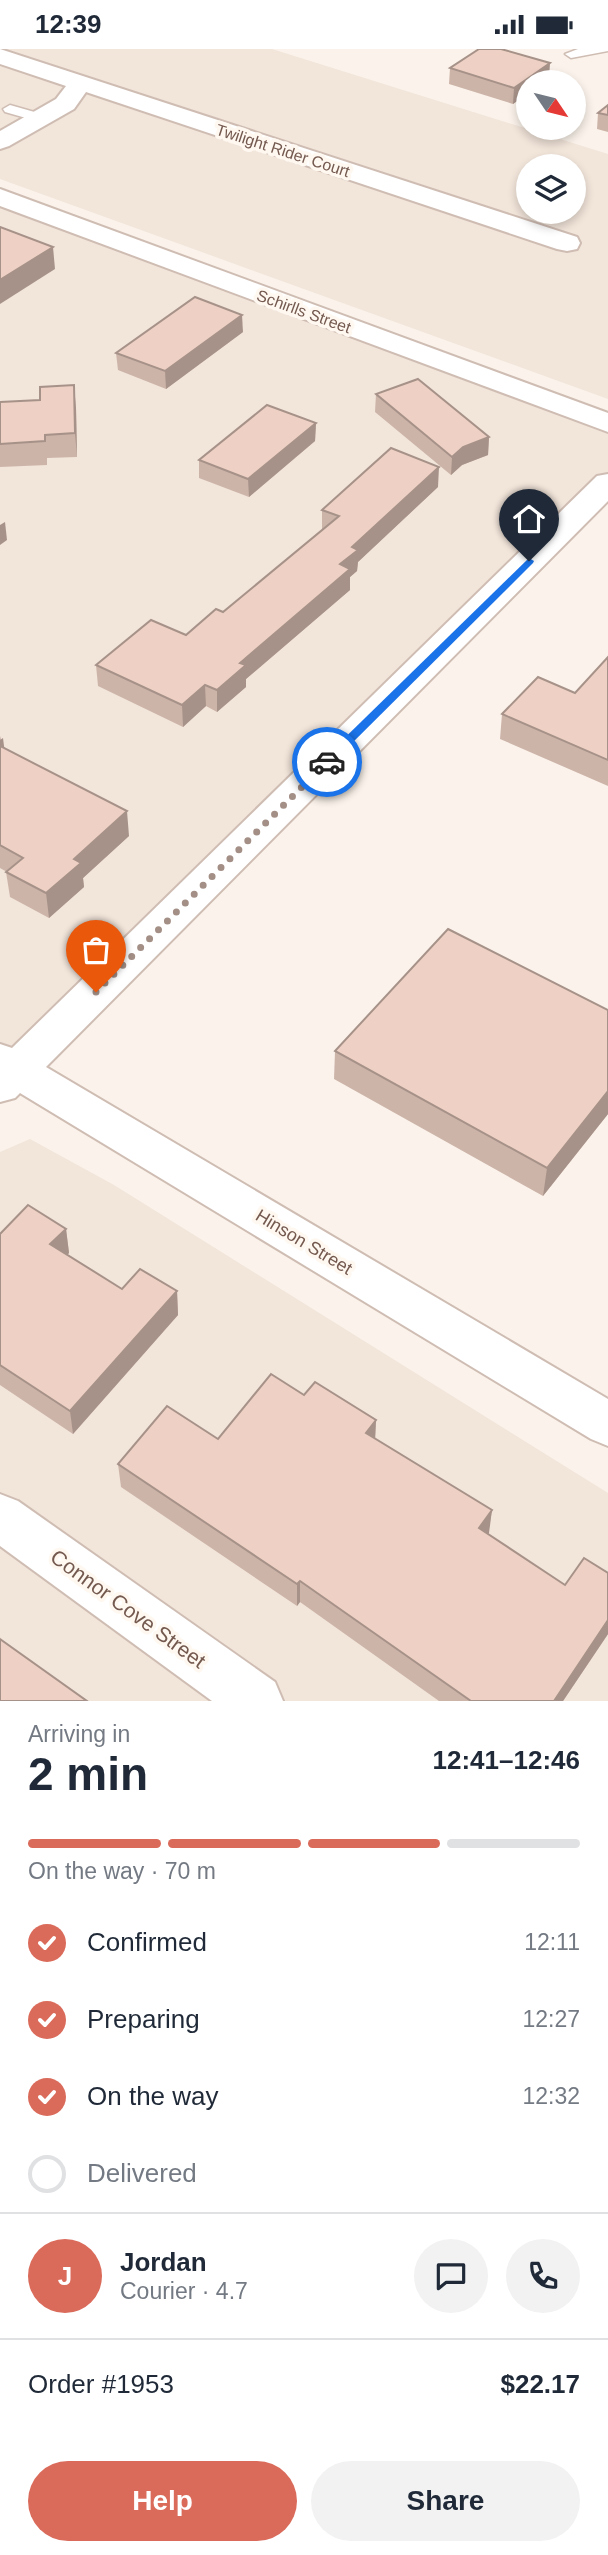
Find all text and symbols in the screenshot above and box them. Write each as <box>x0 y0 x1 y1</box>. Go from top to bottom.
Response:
text: 12:39 <box>35 9 102 39</box>
north arrow <box>516 70 586 140</box>
map controls <box>516 70 586 224</box>
street label: Twilight Rider Court <box>214 121 352 180</box>
button: layers <box>516 154 586 224</box>
street label: Schirlls Street <box>255 287 354 337</box>
pin <box>499 489 559 561</box>
icon: home <box>510 500 548 538</box>
courier <box>292 727 362 797</box>
icon: car <box>308 743 346 781</box>
pin <box>66 920 126 992</box>
icon: bag <box>77 931 115 969</box>
street label: Hinson Street <box>252 1205 356 1279</box>
street label: Connor Cove Street <box>46 1545 210 1673</box>
text: Arriving in <box>28 1721 130 1747</box>
text: 12:41–12:46 <box>433 1745 580 1775</box>
text: 2 min <box>28 1748 148 1800</box>
text: On the way · 70 m <box>28 1858 216 1884</box>
icon: check <box>28 1924 66 1962</box>
text: Confirmed <box>87 1927 207 1957</box>
text: 12:11 <box>524 1929 580 1955</box>
icon: check <box>28 2001 66 2039</box>
text: Preparing <box>87 2004 200 2034</box>
text: 12:27 <box>522 2006 580 2032</box>
icon: check <box>28 2078 66 2116</box>
text: On the way <box>87 2081 219 2111</box>
text: 12:32 <box>522 2083 580 2109</box>
text: Delivered <box>87 2158 197 2188</box>
button: chat <box>414 2239 488 2313</box>
button: phone <box>506 2239 580 2313</box>
text: Jordan <box>120 2247 207 2277</box>
text: J <box>58 2261 72 2291</box>
text: Courier · 4.7 <box>120 2278 248 2304</box>
text: Order #1953 <box>28 2369 174 2399</box>
text: $22.17 <box>500 2369 580 2399</box>
button: Help <box>28 2461 297 2541</box>
button: Share <box>311 2461 580 2541</box>

